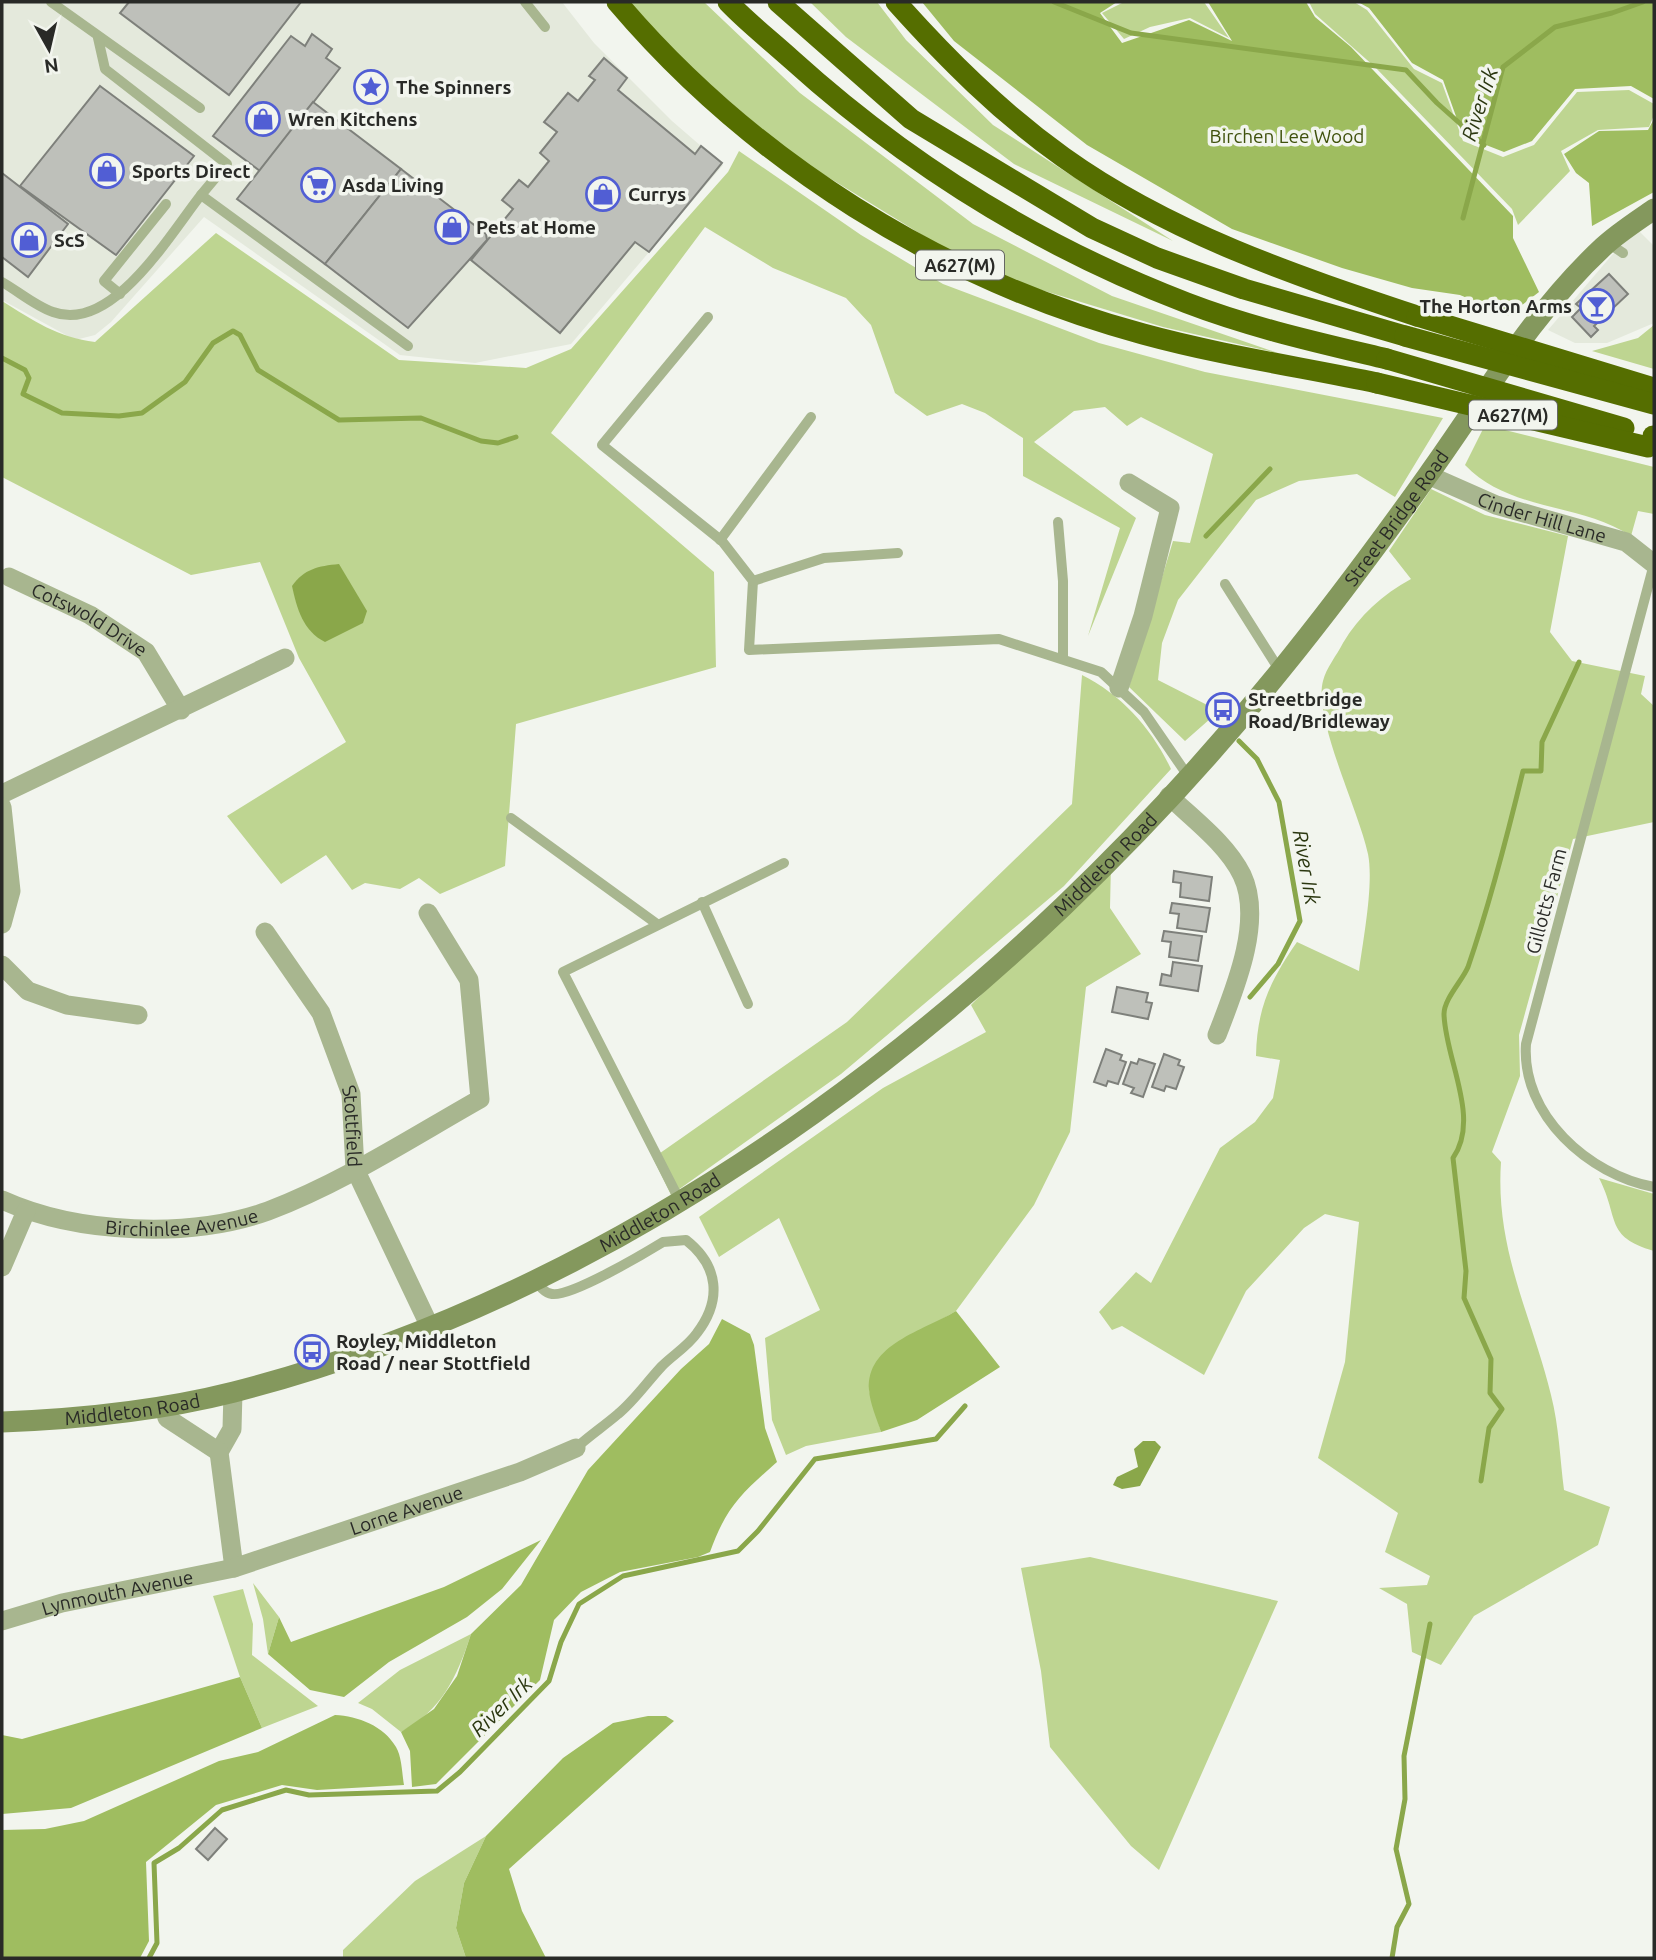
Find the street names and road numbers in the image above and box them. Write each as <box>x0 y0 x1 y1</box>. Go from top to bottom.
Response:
road number: A627(M) <box>916 250 1004 279</box>
road number: A627(M) <box>1469 400 1557 430</box>
street label: Street Bridge Road <box>1340 446 1453 590</box>
street label: Cinder Hill Lane <box>1474 487 1609 547</box>
street label: Cotswold Drive <box>28 578 151 661</box>
street label: Middleton Road <box>1049 808 1161 920</box>
street label: Gillotts Farm <box>1521 846 1571 956</box>
street label: Stottfield <box>338 1082 366 1168</box>
street label: Middleton Road <box>595 1168 724 1256</box>
street label: Birchinlee Avenue <box>104 1204 261 1240</box>
street label: Middleton Road <box>64 1389 202 1429</box>
street label: Lorne Avenue <box>347 1481 466 1539</box>
street label: Lynmouth Avenue <box>39 1566 195 1620</box>

